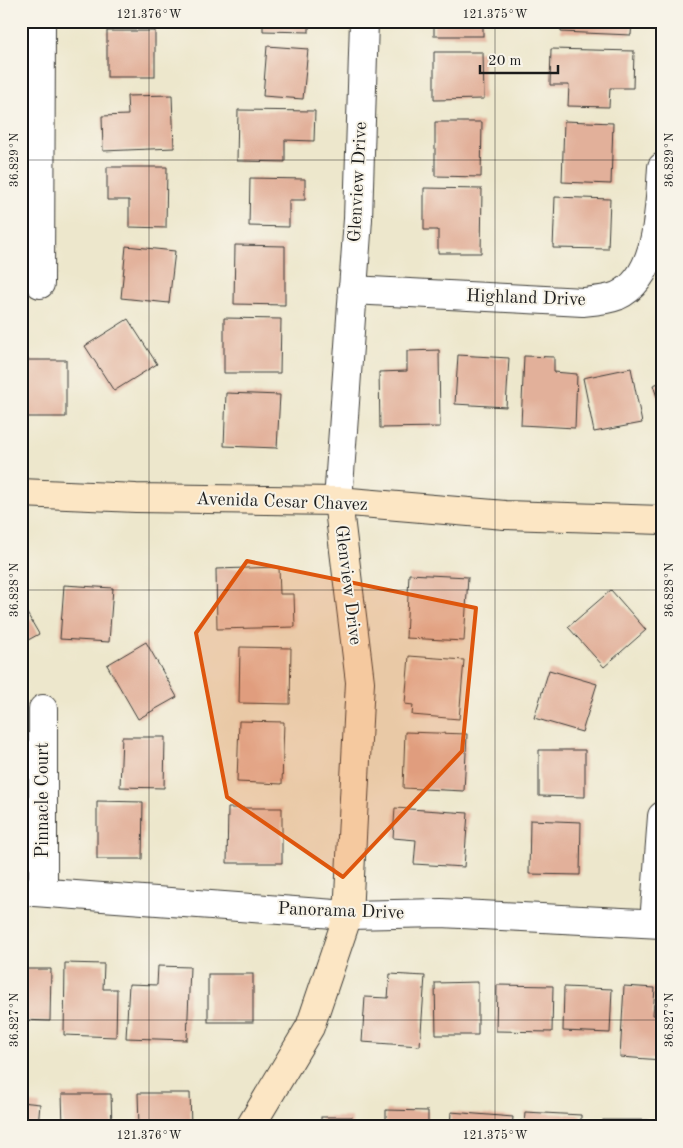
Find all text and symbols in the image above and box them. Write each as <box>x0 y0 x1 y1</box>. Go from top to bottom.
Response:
text: 121.375°W <box>463 8 528 21</box>
text: 121.376°W <box>117 9 182 21</box>
scale bar <box>480 42 558 74</box>
text: 20 m <box>488 54 522 69</box>
street label: Glenview Drive <box>346 121 370 243</box>
text: 36.829°N <box>9 133 21 187</box>
text: 36.829°N <box>664 133 676 187</box>
street label: Highland Drive <box>466 287 586 309</box>
street label: Avenida Cesar Chavez <box>196 490 368 514</box>
street label: Glenview Drive <box>332 524 364 646</box>
text: 36.828°N <box>9 563 21 617</box>
text: 36.828°N <box>664 563 676 617</box>
street label: Pinnacle Court <box>34 742 52 858</box>
street label: Panorama Drive <box>277 900 405 922</box>
text: 36.827°N <box>9 993 21 1047</box>
text: 36.827°N <box>664 993 676 1047</box>
text: 121.375°W <box>463 1129 528 1142</box>
text: 121.376°W <box>117 1130 182 1142</box>

